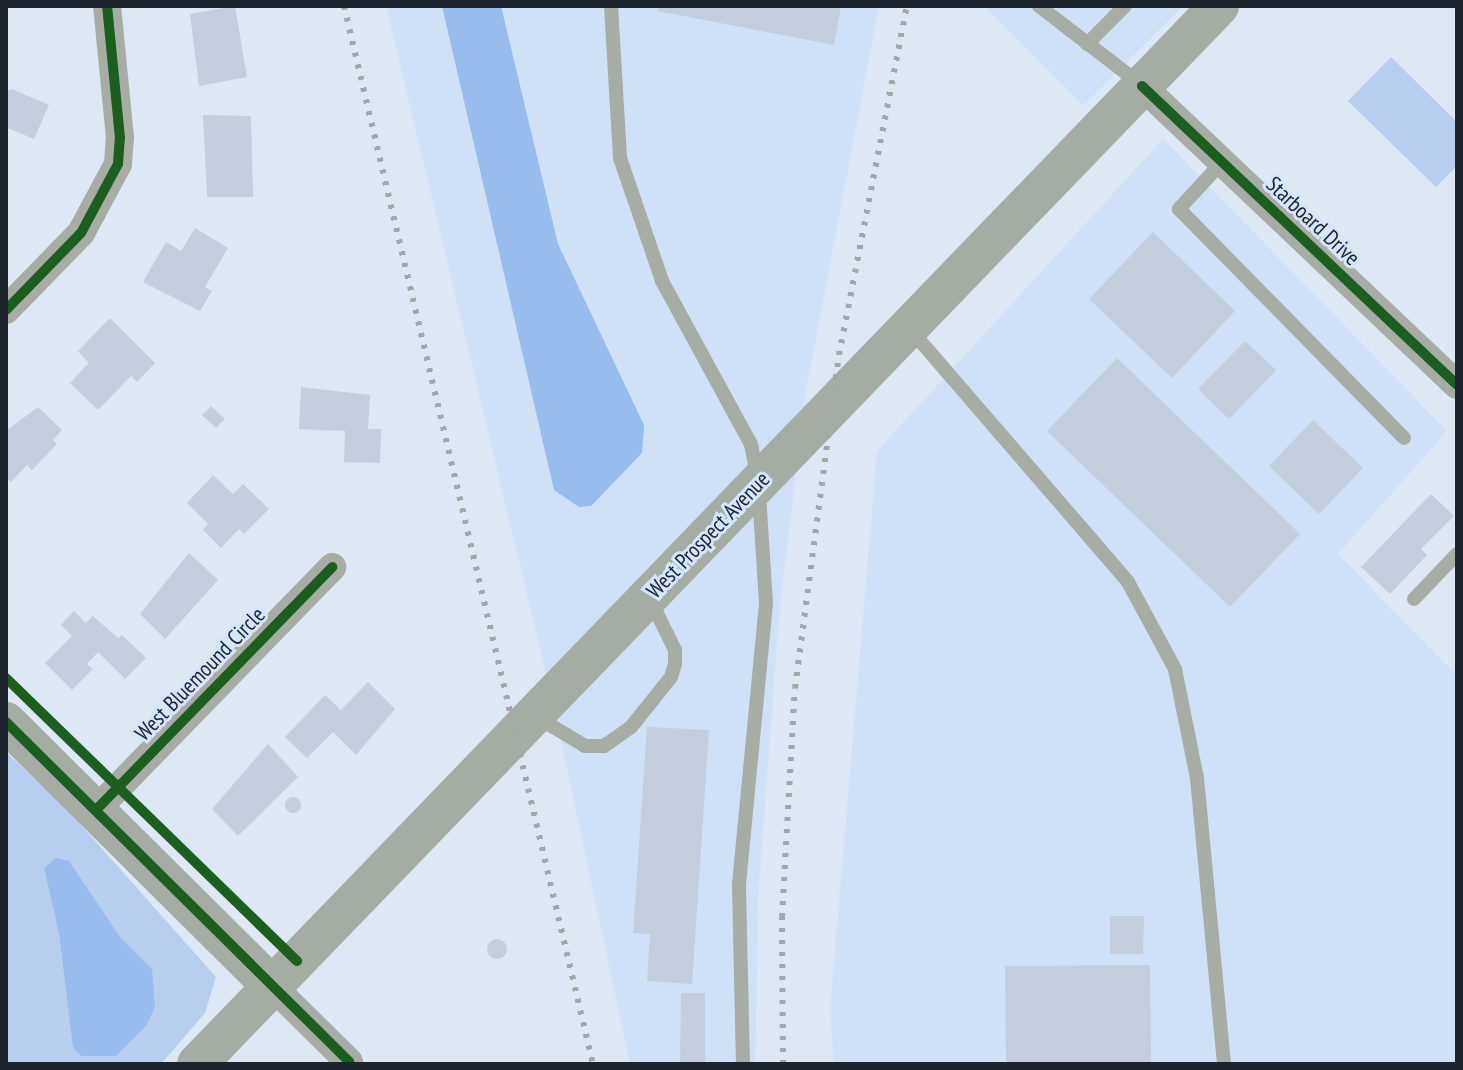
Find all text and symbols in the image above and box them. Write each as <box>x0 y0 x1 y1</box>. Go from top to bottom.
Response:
street label: Starboard Drive <box>1261 171 1365 271</box>
street label: West Prospect Avenue <box>641 466 775 604</box>
street label: West Bluemound Circle <box>130 602 270 746</box>

